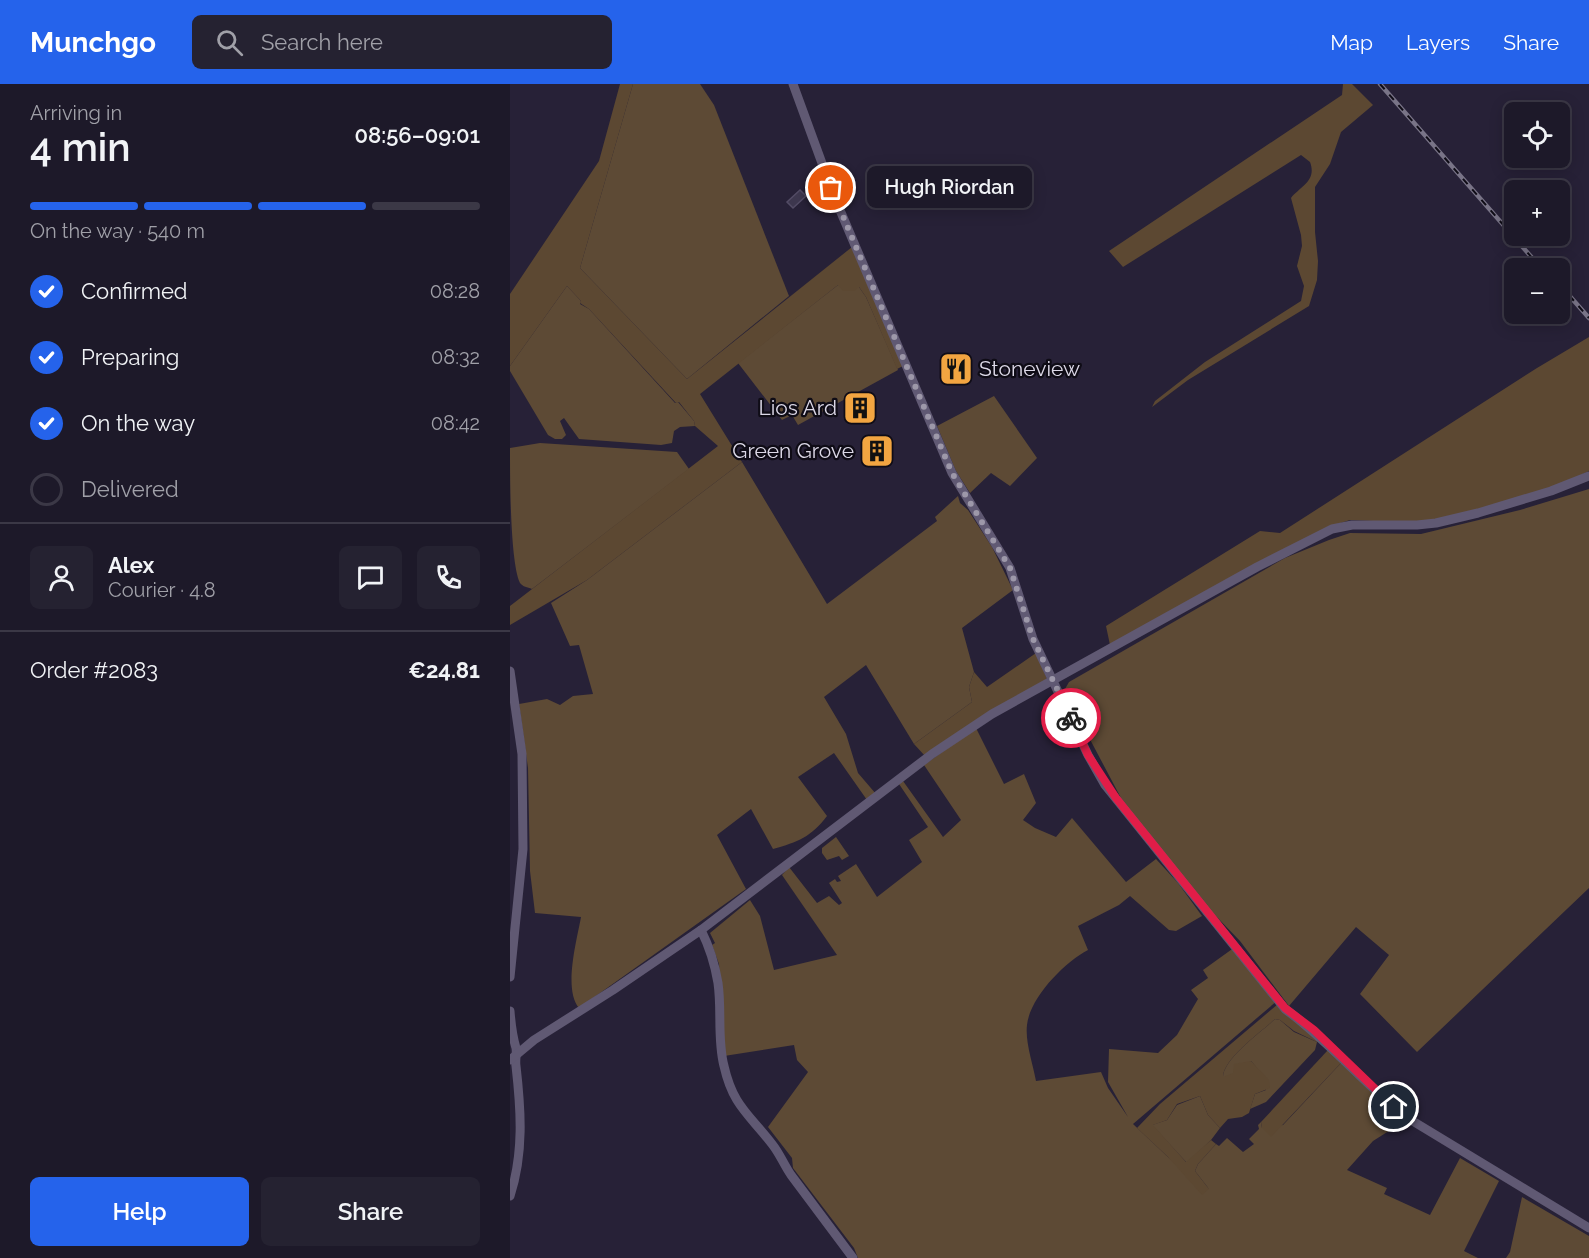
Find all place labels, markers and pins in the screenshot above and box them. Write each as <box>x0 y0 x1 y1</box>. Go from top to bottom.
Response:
pin <box>805 162 856 213</box>
callout: Hugh Riordan <box>867 167 1032 209</box>
restaurant icon: Stoneview <box>938 351 974 387</box>
place label: Stoneview <box>979 356 1080 381</box>
building icon: Lios Ard <box>842 390 878 426</box>
place label: Lios Ard <box>759 395 837 420</box>
building icon: Green Grove <box>859 433 895 469</box>
place label: Green Grove <box>732 438 854 463</box>
pin <box>1368 1081 1419 1132</box>

